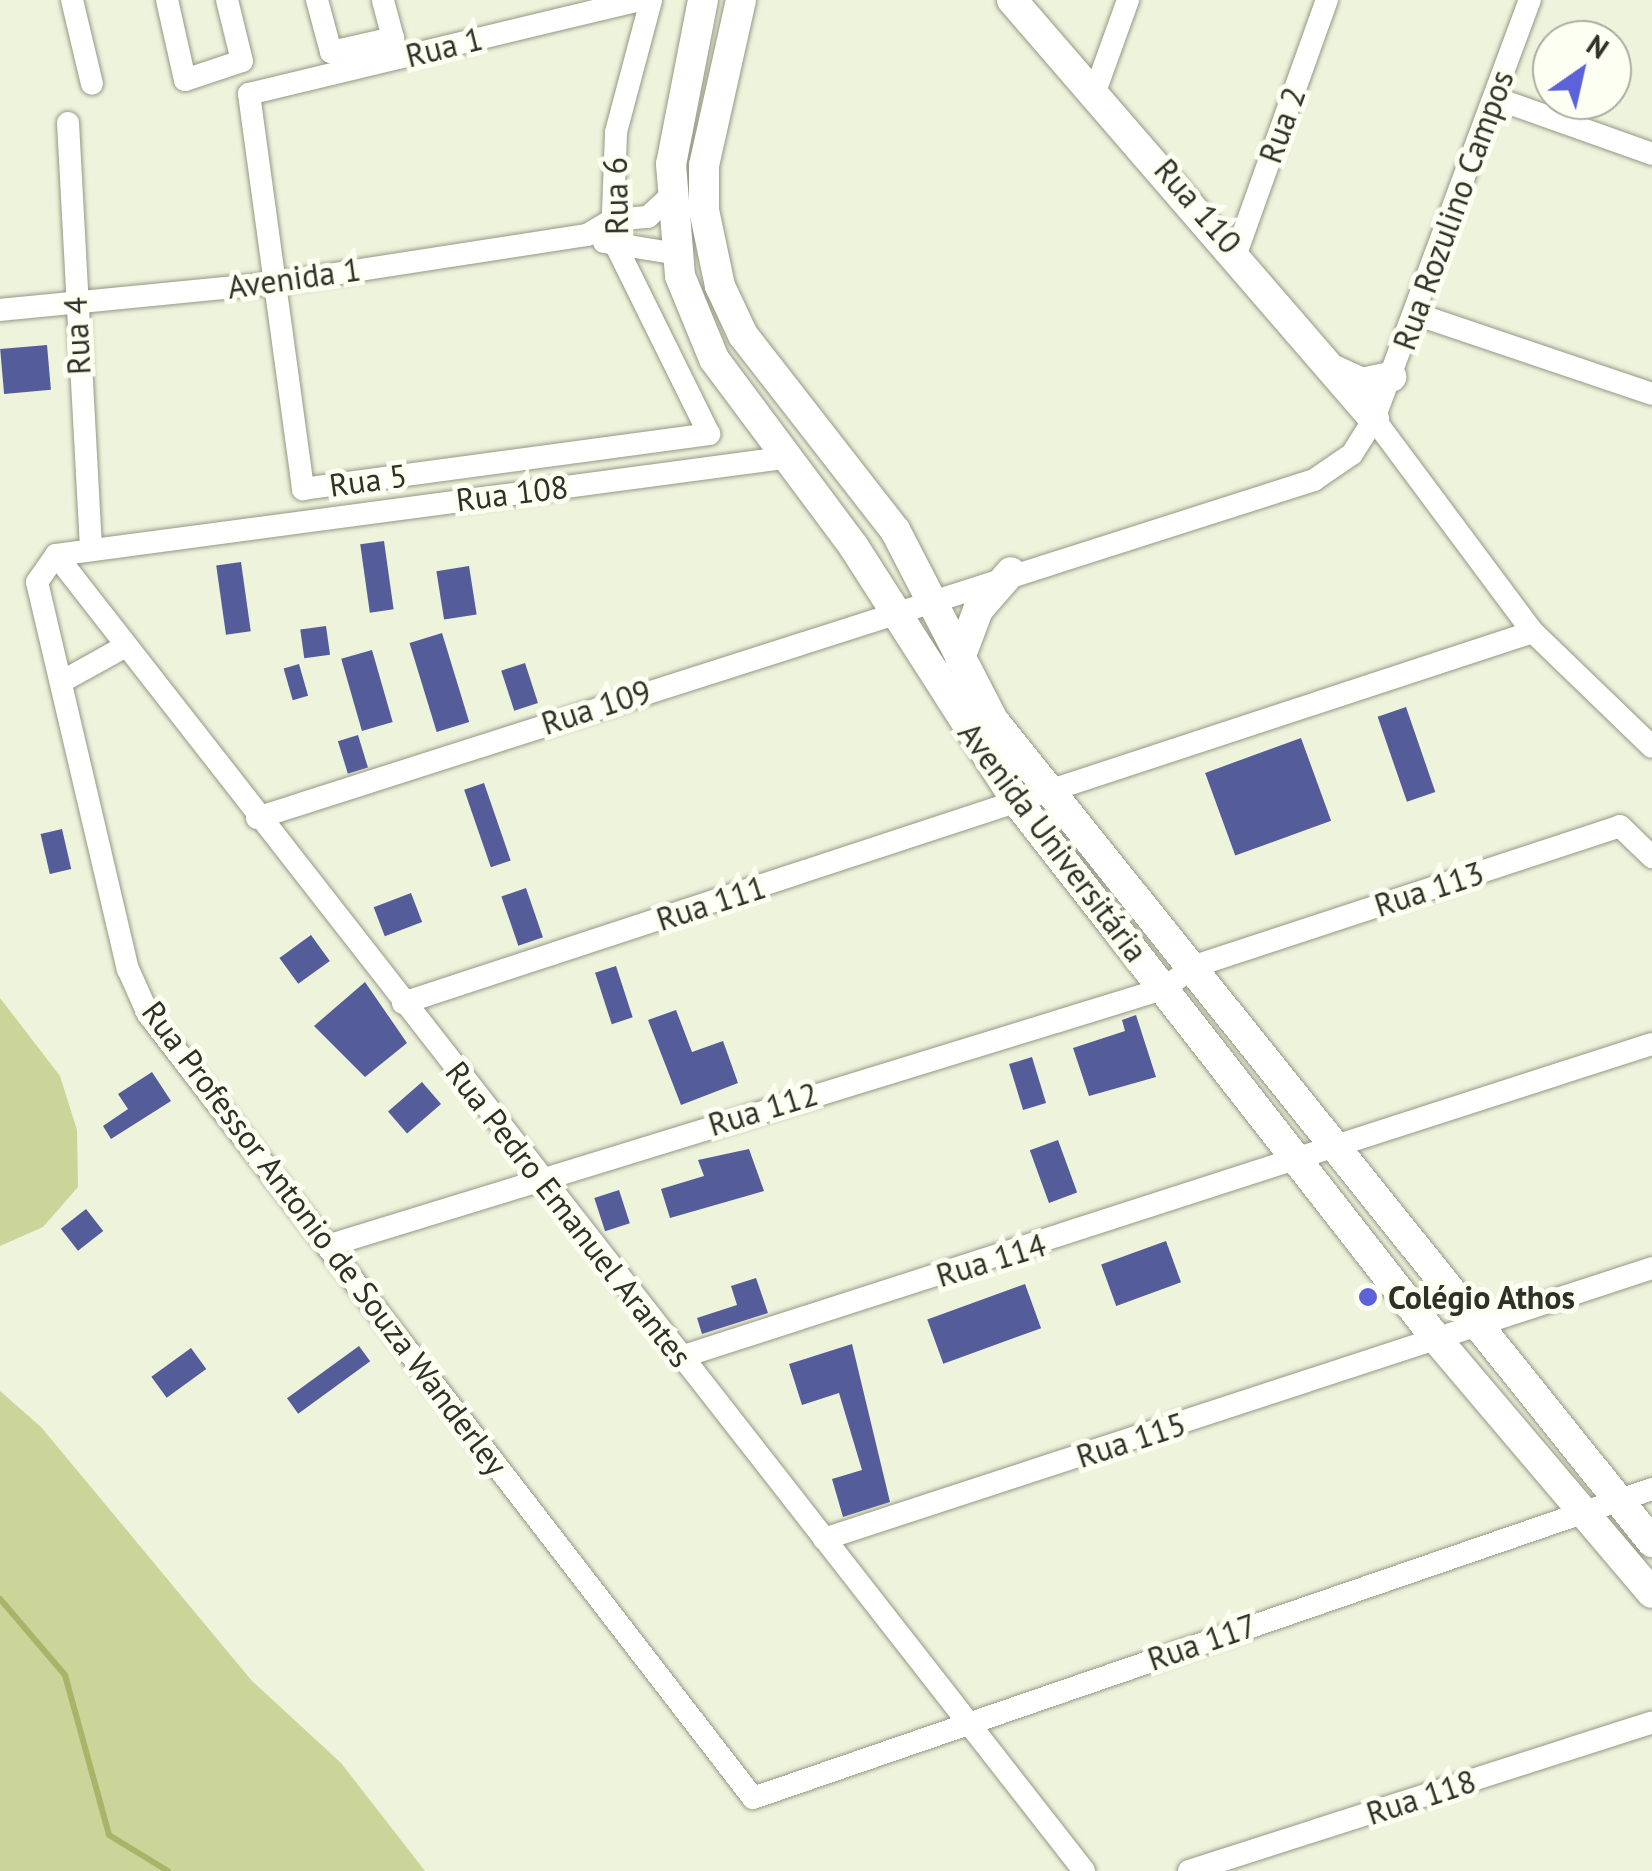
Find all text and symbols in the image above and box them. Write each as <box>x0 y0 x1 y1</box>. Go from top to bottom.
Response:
street label: Rua 1 <box>402 19 486 75</box>
north arrow <box>1532 20 1632 120</box>
text: N <box>1580 26 1616 67</box>
street label: Rua Rozulino Campos <box>1385 65 1521 355</box>
street label: Rua 2 <box>1251 82 1313 168</box>
street label: Rua 110 <box>1147 151 1249 261</box>
street label: Rua 6 <box>596 157 636 235</box>
street label: Avenida 1 <box>225 250 363 306</box>
street label: Rua 4 <box>56 296 98 376</box>
street label: Rua 5 <box>327 456 409 504</box>
street label: Rua 108 <box>454 467 570 519</box>
street label: Rua 109 <box>536 671 656 743</box>
street label: Avenida Universitária <box>950 715 1156 969</box>
street label: Rua 113 <box>1369 853 1489 925</box>
street label: Rua 111 <box>651 867 771 939</box>
street label: Rua Professor Antonio de Souza Wanderley <box>134 993 516 1483</box>
street label: Rua Pedro Emanuel Arantes <box>437 1053 701 1375</box>
street label: Rua 112 <box>703 1074 823 1144</box>
street label: Rua 114 <box>931 1225 1051 1295</box>
place label: Colégio Athos <box>1388 1278 1576 1316</box>
marker: Colégio Athos <box>1357 1286 1379 1308</box>
street label: Rua 115 <box>1071 1404 1191 1476</box>
street label: Rua 117 <box>1142 1605 1262 1679</box>
street label: Rua 118 <box>1361 1761 1481 1833</box>

